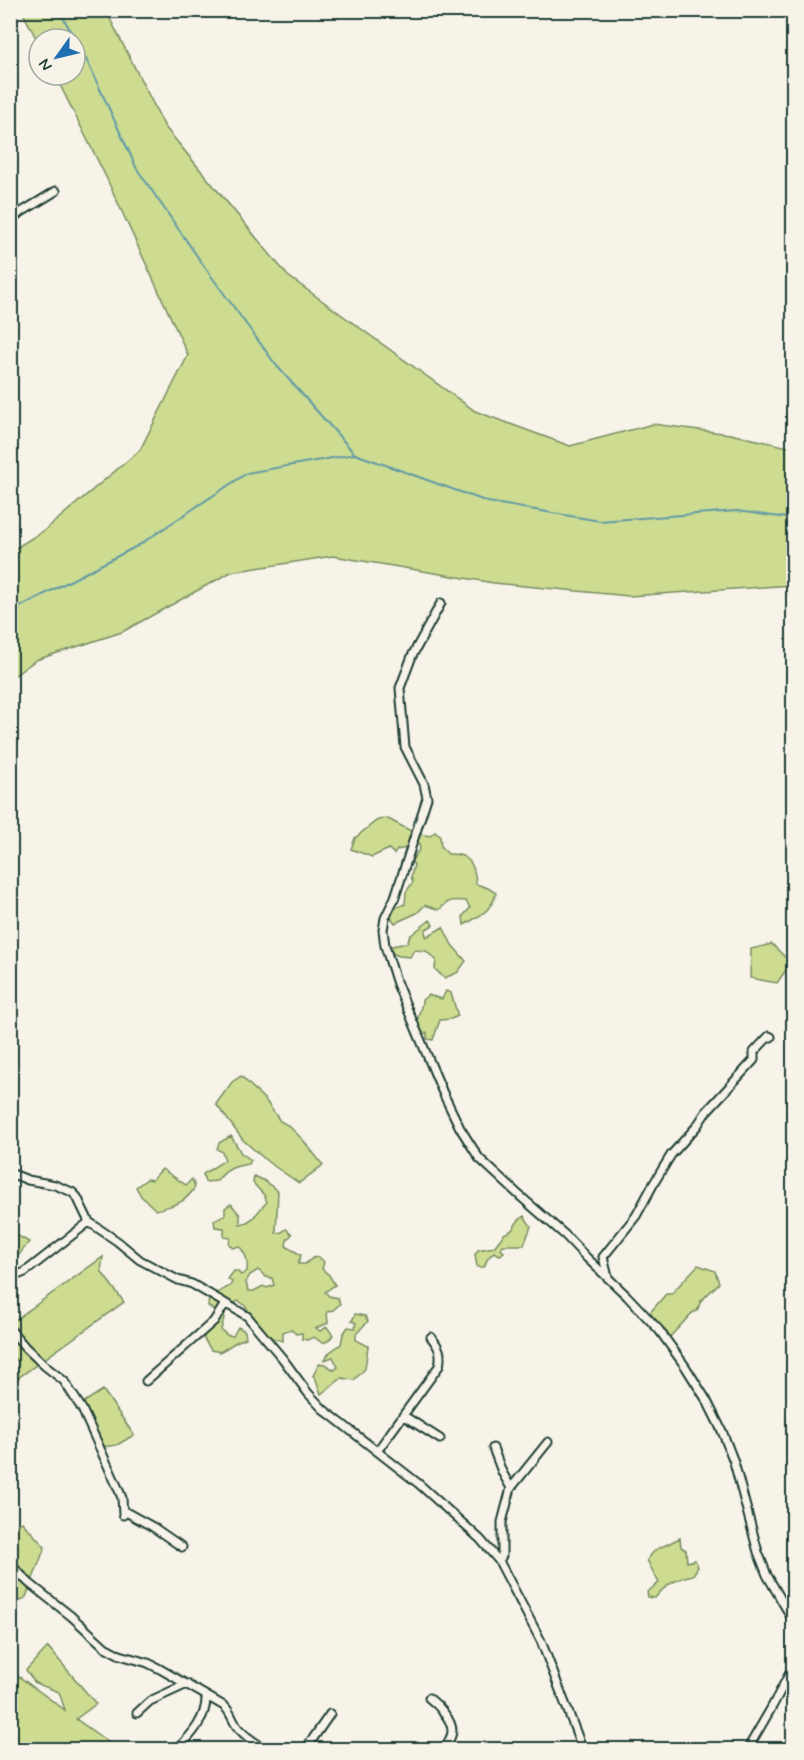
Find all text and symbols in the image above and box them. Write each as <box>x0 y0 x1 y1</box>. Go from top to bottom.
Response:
north arrow <box>27 27 87 87</box>
text: N <box>34 54 57 75</box>

